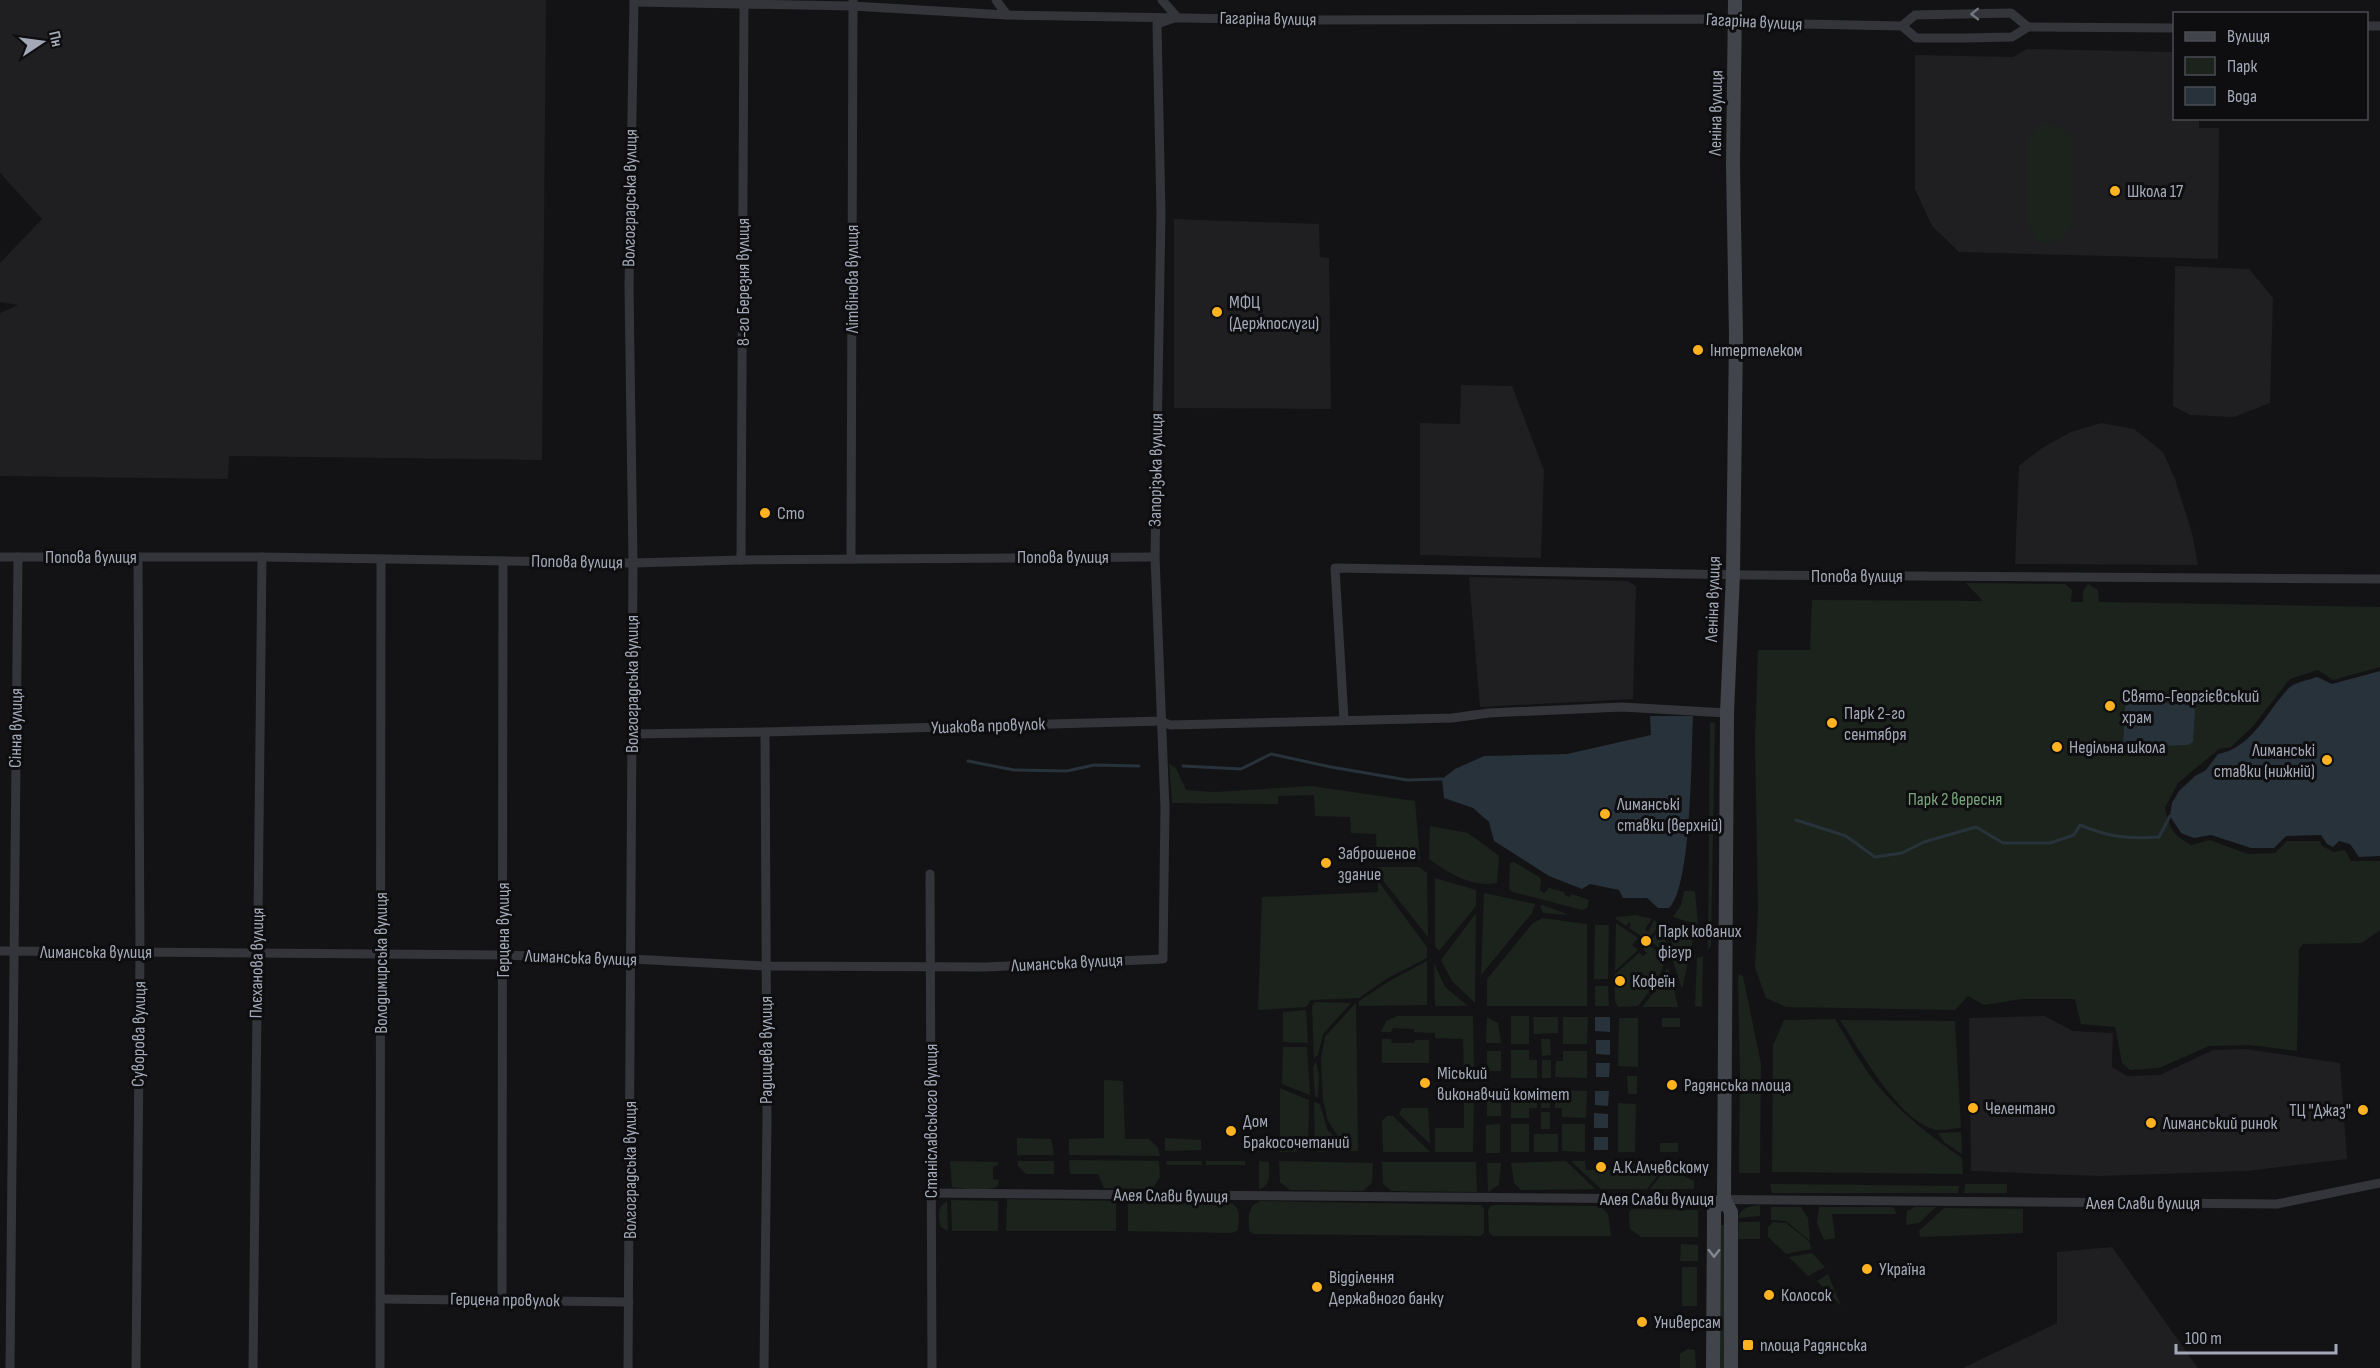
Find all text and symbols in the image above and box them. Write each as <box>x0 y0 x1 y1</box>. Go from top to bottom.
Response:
street label: Гагаріна вулиця <box>1219 8 1317 30</box>
one-way arrow <box>1970 8 1979 20</box>
street label: Гагаріна вулиця <box>1705 9 1803 35</box>
north arrow <box>12 12 72 72</box>
legend <box>2173 12 2368 120</box>
text: Вулиця <box>2227 26 2270 47</box>
text: Пн <box>44 29 66 49</box>
text: Парк <box>2227 56 2258 77</box>
street label: Леніна вулиця <box>1705 70 1727 157</box>
text: Вода <box>2227 86 2257 107</box>
street label: Волгоградська вулиця <box>618 129 642 267</box>
place label: Школа 17 <box>2127 181 2184 202</box>
marker: Школа 17 <box>2108 184 2122 198</box>
street label: 8-го Березня вулиця <box>733 218 754 346</box>
street label: Літвінова вулиця <box>842 225 863 334</box>
place label: МФЦ (Держпослуги) <box>1229 292 1319 334</box>
marker: МФЦ (Держпослуги) <box>1210 305 1224 319</box>
place label: Інтертелеком <box>1710 340 1803 361</box>
marker: Інтертелеком <box>1691 343 1705 357</box>
street label: Запорізька вулиця <box>1145 413 1167 527</box>
place label: Сто <box>777 503 805 524</box>
marker: Сто <box>758 506 772 520</box>
street label: Попова вулиця <box>45 547 137 568</box>
street label: Попова вулиця <box>1017 547 1109 568</box>
street label: Попова вулиця <box>531 551 623 573</box>
street label: Леніна вулиця <box>1701 556 1725 643</box>
street label: Попова вулиця <box>1811 566 1903 587</box>
street label: Волгоградська вулиця <box>622 615 643 753</box>
place label: Свято-Георгієвський храм <box>2122 686 2259 728</box>
street label: Сінна вулиця <box>5 688 27 768</box>
marker: Свято-Георгієвський храм <box>2103 699 2117 713</box>
place label: Парк 2-го сентября <box>1844 703 1906 745</box>
street label: Ушакова провулок <box>931 714 1046 738</box>
marker: Парк 2-го сентября <box>1825 716 1839 730</box>
place label: Недільна школа <box>2069 737 2166 758</box>
marker: Недільна школа <box>2050 740 2064 754</box>
place label: Лиманські ставки (нижній) <box>2214 740 2315 782</box>
marker: Лиманські ставки (нижній) <box>2320 753 2334 767</box>
park label: Парк 2 вересня <box>1908 789 2002 810</box>
place label: Лиманські ставки (верхній) <box>1616 794 1722 836</box>
marker: Лиманські ставки (верхній) <box>1598 807 1612 821</box>
place label: Заброшеное здание <box>1338 843 1416 885</box>
marker: Заброшеное здание <box>1319 856 1333 870</box>
street label: Герцена вулиця <box>493 883 514 977</box>
street label: Володимирська вулиця <box>371 892 392 1034</box>
street label: Плєханова вулиця <box>246 907 268 1019</box>
place label: Парк кованих фігур <box>1658 921 1742 963</box>
marker: Парк кованих фігур <box>1639 934 1653 948</box>
street label: Лиманська вулиця <box>39 942 152 963</box>
street label: Лиманська вулиця <box>524 946 637 970</box>
street label: Лиманська вулиця <box>1010 950 1123 976</box>
place label: Кофеїн <box>1632 971 1675 992</box>
marker: Кофеїн <box>1613 974 1627 988</box>
street label: Суворова вулиця <box>128 981 150 1087</box>
street label: Радищева вулиця <box>756 996 777 1104</box>
street label: Станіславського вулиця <box>921 1044 942 1198</box>
place label: Міський виконавчий комітет <box>1437 1063 1570 1105</box>
place label: Радянська площа <box>1684 1075 1791 1096</box>
marker: Міський виконавчий комітет <box>1418 1076 1432 1090</box>
marker: Радянська площа <box>1665 1078 1679 1092</box>
place label: Челентано <box>1985 1098 2056 1119</box>
place label: ТЦ "Джаз" <box>2289 1100 2351 1121</box>
street label: Волгоградська вулиця <box>620 1101 641 1239</box>
marker: Челентано <box>1966 1101 1980 1115</box>
marker: ТЦ "Джаз" <box>2356 1103 2370 1117</box>
place label: Дом Бракосочетаний <box>1243 1111 1349 1153</box>
place label: Лиманський ринок <box>2162 1113 2277 1134</box>
marker: Лиманський ринок <box>2144 1116 2158 1130</box>
marker: Дом Бракосочетаний <box>1224 1124 1238 1138</box>
place label: А.К.Алчевскому <box>1612 1157 1709 1178</box>
marker: А.К.Алчевскому <box>1594 1160 1608 1174</box>
street label: Алея Слави вулиця <box>1113 1184 1228 1207</box>
street label: Алея Слави вулиця <box>1599 1189 1714 1210</box>
street label: Алея Слави вулиця <box>2085 1193 2200 1214</box>
one-way arrow <box>1708 1249 1720 1258</box>
place label: Україна <box>1879 1259 1926 1280</box>
marker: Україна <box>1860 1262 1874 1276</box>
place label: Відділення Державного банку <box>1329 1267 1444 1309</box>
marker: Відділення Державного банку <box>1310 1280 1324 1294</box>
place label: Колосок <box>1781 1285 1832 1306</box>
marker: Колосок <box>1762 1288 1776 1302</box>
street label: Герцена провулок <box>450 1289 560 1311</box>
place label: Универсам <box>1654 1312 1721 1333</box>
marker: Универсам <box>1635 1315 1649 1329</box>
scale bar <box>2176 1317 2336 1355</box>
text: 100 m <box>2185 1328 2222 1349</box>
place label: площа Радянська <box>1760 1335 1867 1356</box>
marker: площа Радянська <box>1741 1338 1755 1352</box>

